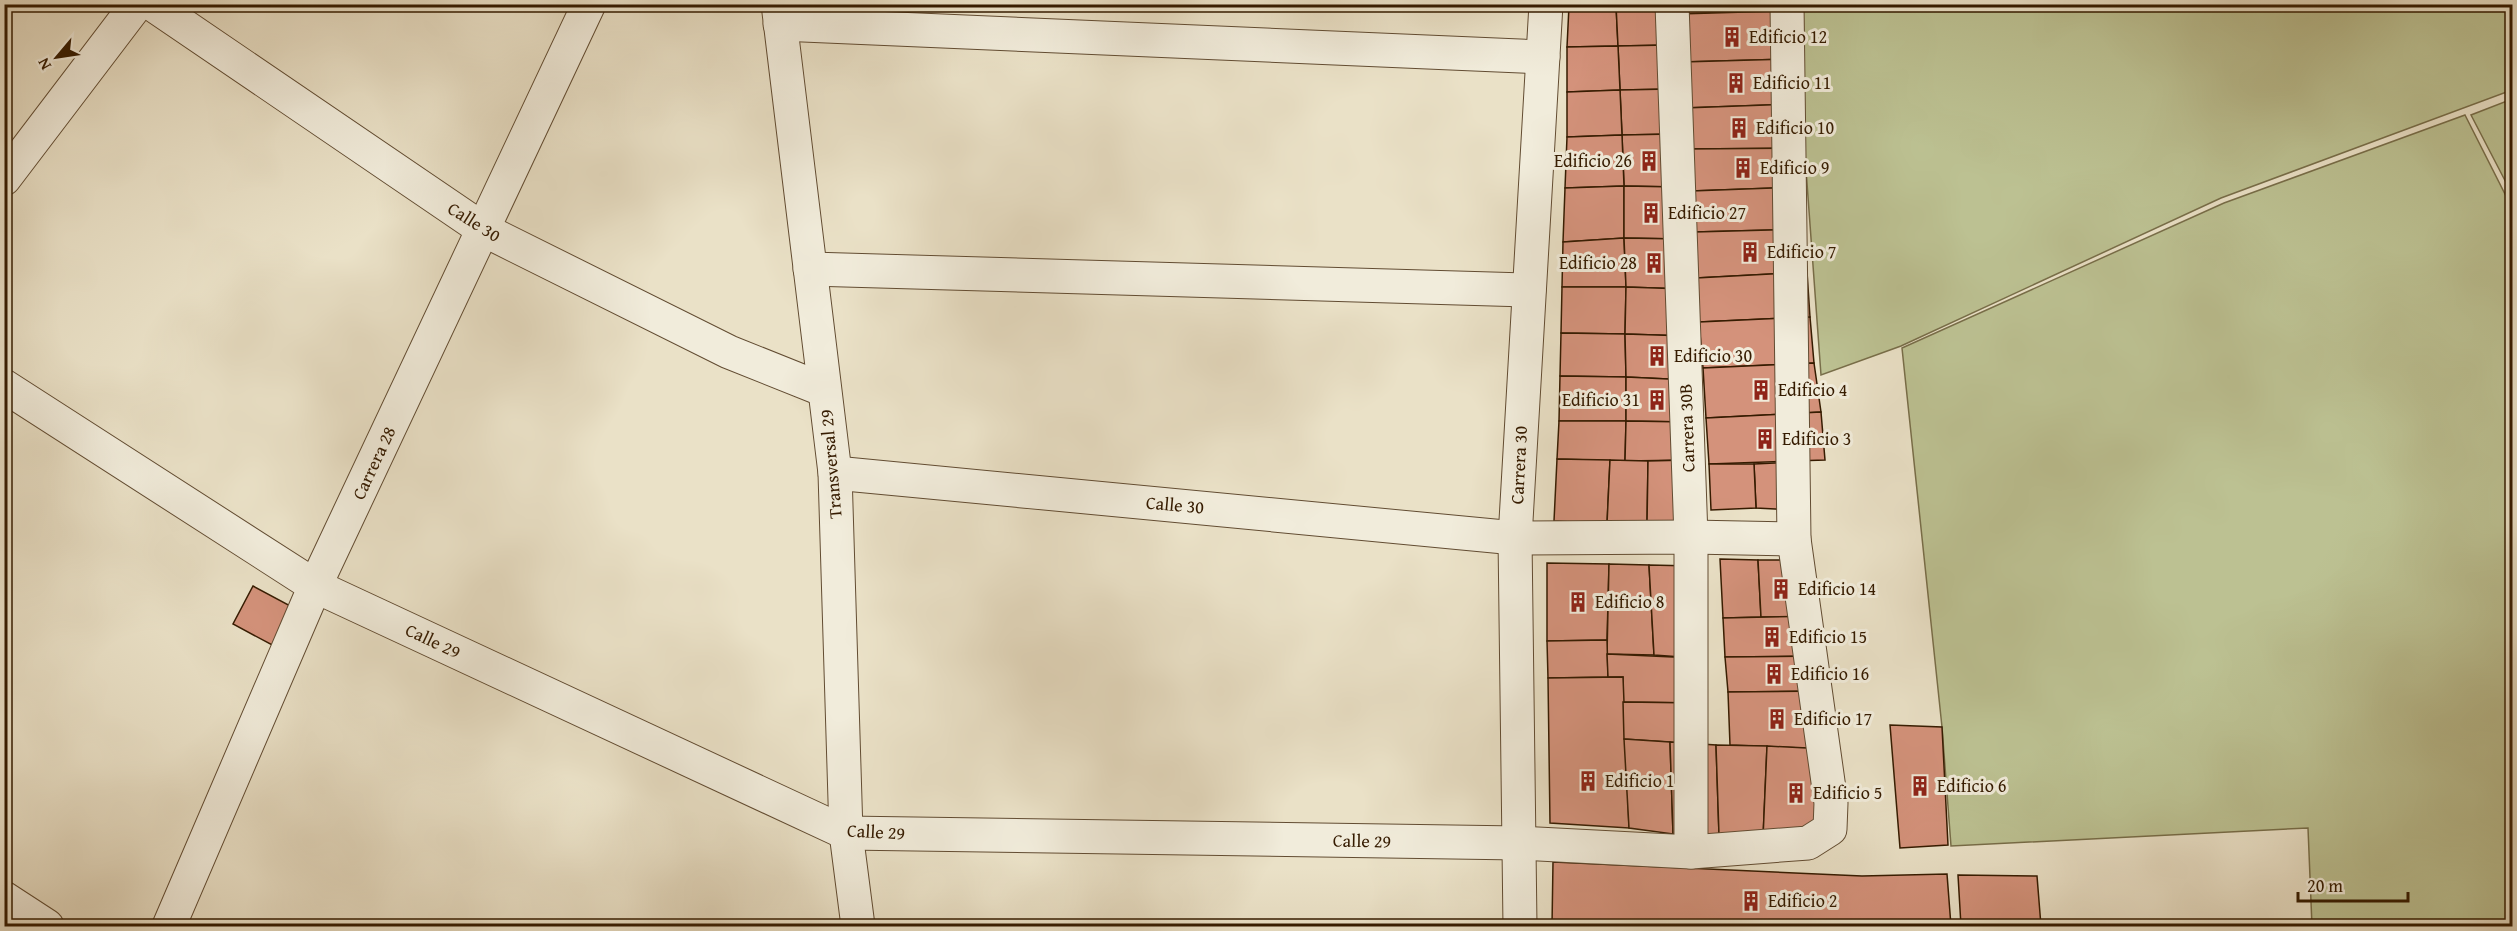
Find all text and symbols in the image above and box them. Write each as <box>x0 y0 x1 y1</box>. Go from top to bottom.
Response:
place label: Edificio 12 <box>1749 23 1827 50</box>
building icon: Edificio 12 <box>1720 25 1744 49</box>
north arrow <box>27 27 87 87</box>
text: N <box>31 54 57 75</box>
place label: Edificio 11 <box>1753 69 1831 96</box>
building icon: Edificio 11 <box>1724 71 1748 95</box>
place label: Edificio 10 <box>1756 114 1834 141</box>
building icon: Edificio 10 <box>1727 116 1751 140</box>
place label: Edificio 26 <box>1554 147 1632 174</box>
building icon: Edificio 26 <box>1637 149 1661 173</box>
place label: Edificio 9 <box>1760 154 1829 181</box>
building icon: Edificio 9 <box>1731 156 1755 180</box>
street label: Calle 30 <box>442 195 506 249</box>
place label: Edificio 27 <box>1668 199 1746 226</box>
building icon: Edificio 27 <box>1639 201 1663 225</box>
place label: Edificio 7 <box>1767 238 1836 265</box>
building icon: Edificio 7 <box>1738 240 1762 264</box>
place label: Edificio 28 <box>1559 249 1637 276</box>
building icon: Edificio 28 <box>1642 251 1666 275</box>
place label: Edificio 30 <box>1674 342 1752 369</box>
building icon: Edificio 30 <box>1645 344 1669 368</box>
place label: Edificio 4 <box>1778 376 1847 403</box>
building icon: Edificio 4 <box>1749 378 1773 402</box>
street label: Carrera 30B <box>1671 383 1702 473</box>
place label: Edificio 31 <box>1562 386 1640 413</box>
building icon: Edificio 31 <box>1645 388 1669 412</box>
street label: Transversal 29 <box>812 408 849 520</box>
street label: Carrera 28 <box>345 422 402 504</box>
street label: Carrera 30 <box>1503 425 1534 505</box>
place label: Edificio 3 <box>1782 425 1851 452</box>
building icon: Edificio 3 <box>1753 427 1777 451</box>
street label: Calle 30 <box>1145 489 1206 521</box>
place label: Edificio 14 <box>1798 575 1876 602</box>
building icon: Edificio 14 <box>1769 577 1793 601</box>
place label: Edificio 8 <box>1595 588 1664 615</box>
building icon: Edificio 8 <box>1566 590 1590 614</box>
street label: Calle 29 <box>401 616 465 665</box>
place label: Edificio 15 <box>1789 623 1867 650</box>
building icon: Edificio 15 <box>1760 625 1784 649</box>
place label: Edificio 16 <box>1791 660 1869 687</box>
building icon: Edificio 16 <box>1762 662 1786 686</box>
place label: Edificio 17 <box>1794 705 1872 732</box>
building icon: Edificio 17 <box>1765 707 1789 731</box>
place label: Edificio 1 <box>1605 767 1674 794</box>
building icon: Edificio 1 <box>1576 769 1600 793</box>
place label: Edificio 6 <box>1937 772 2006 799</box>
building icon: Edificio 6 <box>1908 774 1932 798</box>
place label: Edificio 5 <box>1813 779 1882 806</box>
building icon: Edificio 5 <box>1784 781 1808 805</box>
street label: Calle 29 <box>846 816 906 847</box>
street label: Calle 29 <box>1333 826 1391 855</box>
scale bar <box>2298 865 2408 903</box>
text: 20 m <box>2307 872 2343 899</box>
place label: Edificio 2 <box>1768 887 1837 914</box>
building icon: Edificio 2 <box>1739 889 1763 913</box>

